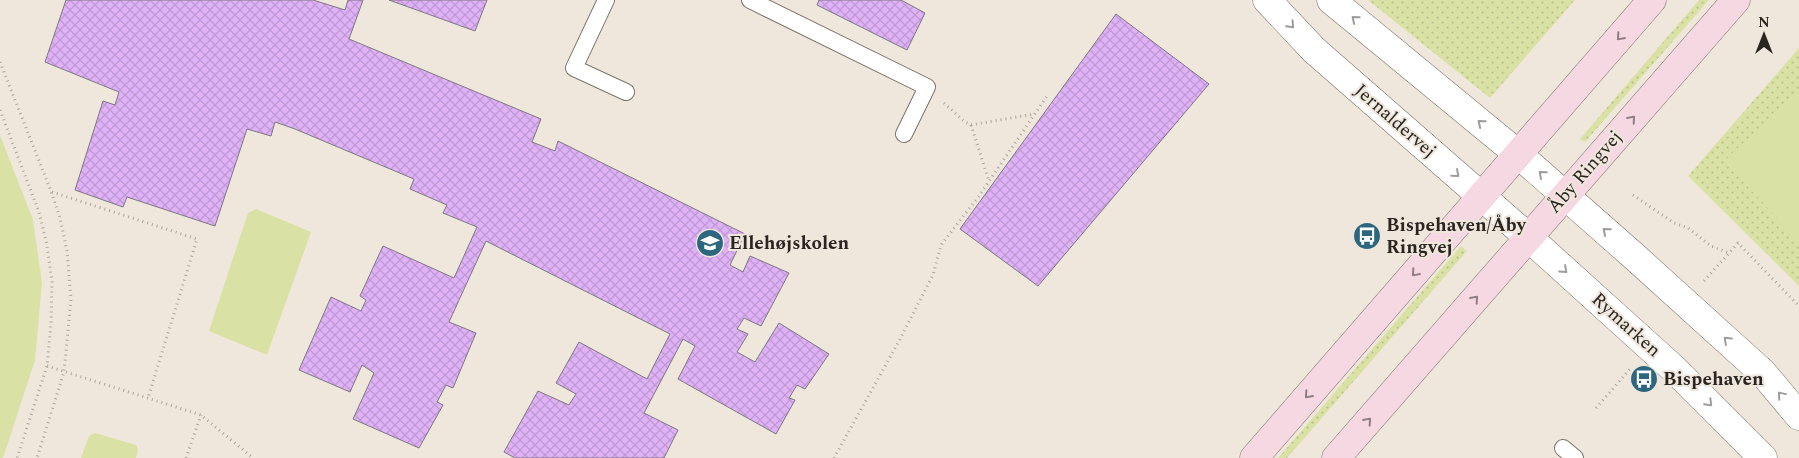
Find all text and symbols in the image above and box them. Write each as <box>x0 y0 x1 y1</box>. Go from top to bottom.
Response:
north arrow <box>1739 10 1789 60</box>
text: N <box>1758 12 1770 33</box>
one-way arrow <box>1352 16 1361 25</box>
one-way arrow <box>1285 19 1294 28</box>
one-way arrow <box>1617 31 1626 40</box>
street label: Jernaldervej <box>1347 77 1443 165</box>
one-way arrow <box>1626 115 1635 124</box>
one-way arrow <box>1477 119 1486 128</box>
street label: Åby Ringvej <box>1540 124 1630 220</box>
one-way arrow <box>1450 168 1459 177</box>
one-way arrow <box>1538 171 1547 180</box>
place label: Bispehaven/Åby Ringvej <box>1386 211 1527 262</box>
bus stop icon: Bispehaven/Åby Ringvej <box>1352 221 1382 251</box>
school or university icon: Ellehøjskolen <box>695 228 725 258</box>
one-way arrow <box>1603 228 1612 237</box>
place label: Ellehøjskolen <box>729 229 850 258</box>
one-way arrow <box>1559 264 1568 273</box>
one-way arrow <box>1411 267 1420 276</box>
street label: Rymarken <box>1585 286 1667 364</box>
one-way arrow <box>1469 295 1478 304</box>
one-way arrow <box>1723 337 1732 346</box>
bus stop icon: Bispehaven <box>1629 364 1659 394</box>
place label: Bispehaven <box>1663 365 1764 394</box>
one-way arrow <box>1305 390 1314 399</box>
one-way arrow <box>1777 391 1786 400</box>
one-way arrow <box>1703 398 1712 407</box>
one-way arrow <box>1363 418 1372 427</box>

